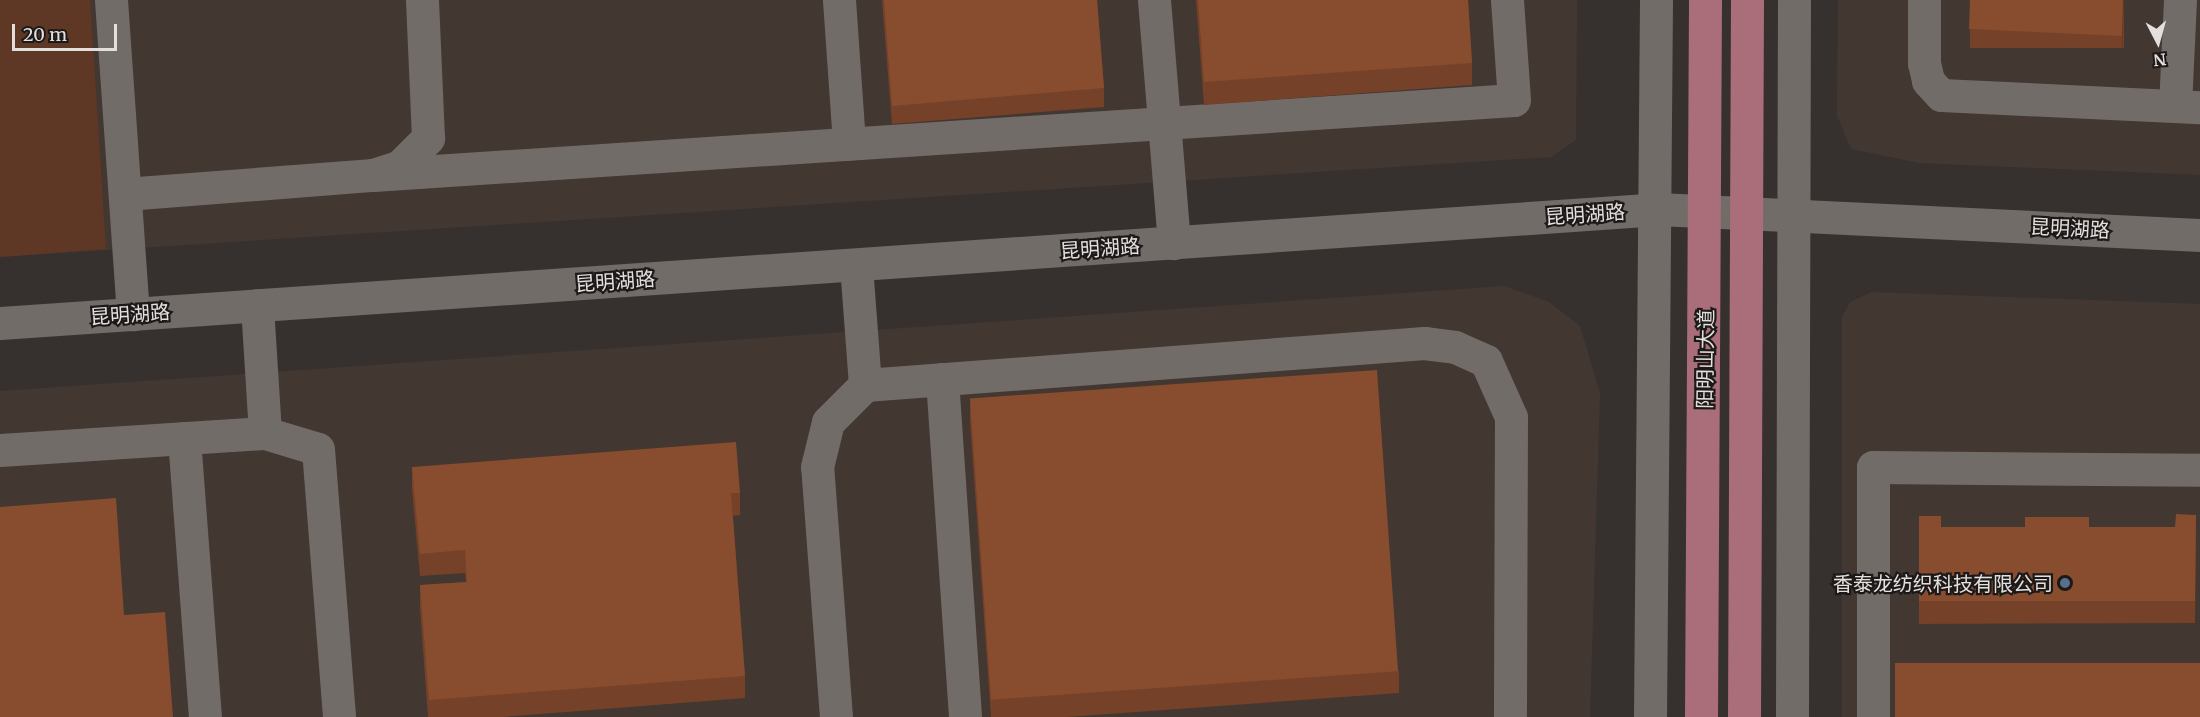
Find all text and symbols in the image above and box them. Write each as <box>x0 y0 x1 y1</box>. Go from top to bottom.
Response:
scale bar <box>15 12 120 50</box>
north arrow <box>2128 12 2188 72</box>
text: 20 m <box>23 23 67 46</box>
text: N <box>2153 49 2167 71</box>
street label: 昆明湖路 <box>1544 199 1626 229</box>
street label: 昆明湖路 <box>2029 214 2111 242</box>
street label: 昆明湖路 <box>1059 233 1141 263</box>
street label: 昆明湖路 <box>574 266 656 296</box>
street label: 昆明湖路 <box>89 299 171 329</box>
street label: 阳明山大道 <box>1692 309 1718 409</box>
place label: 香泰龙纺织科技有限公司 <box>1833 571 2053 595</box>
marker: 香泰龙纺织科技有限公司 <box>2058 576 2072 590</box>

